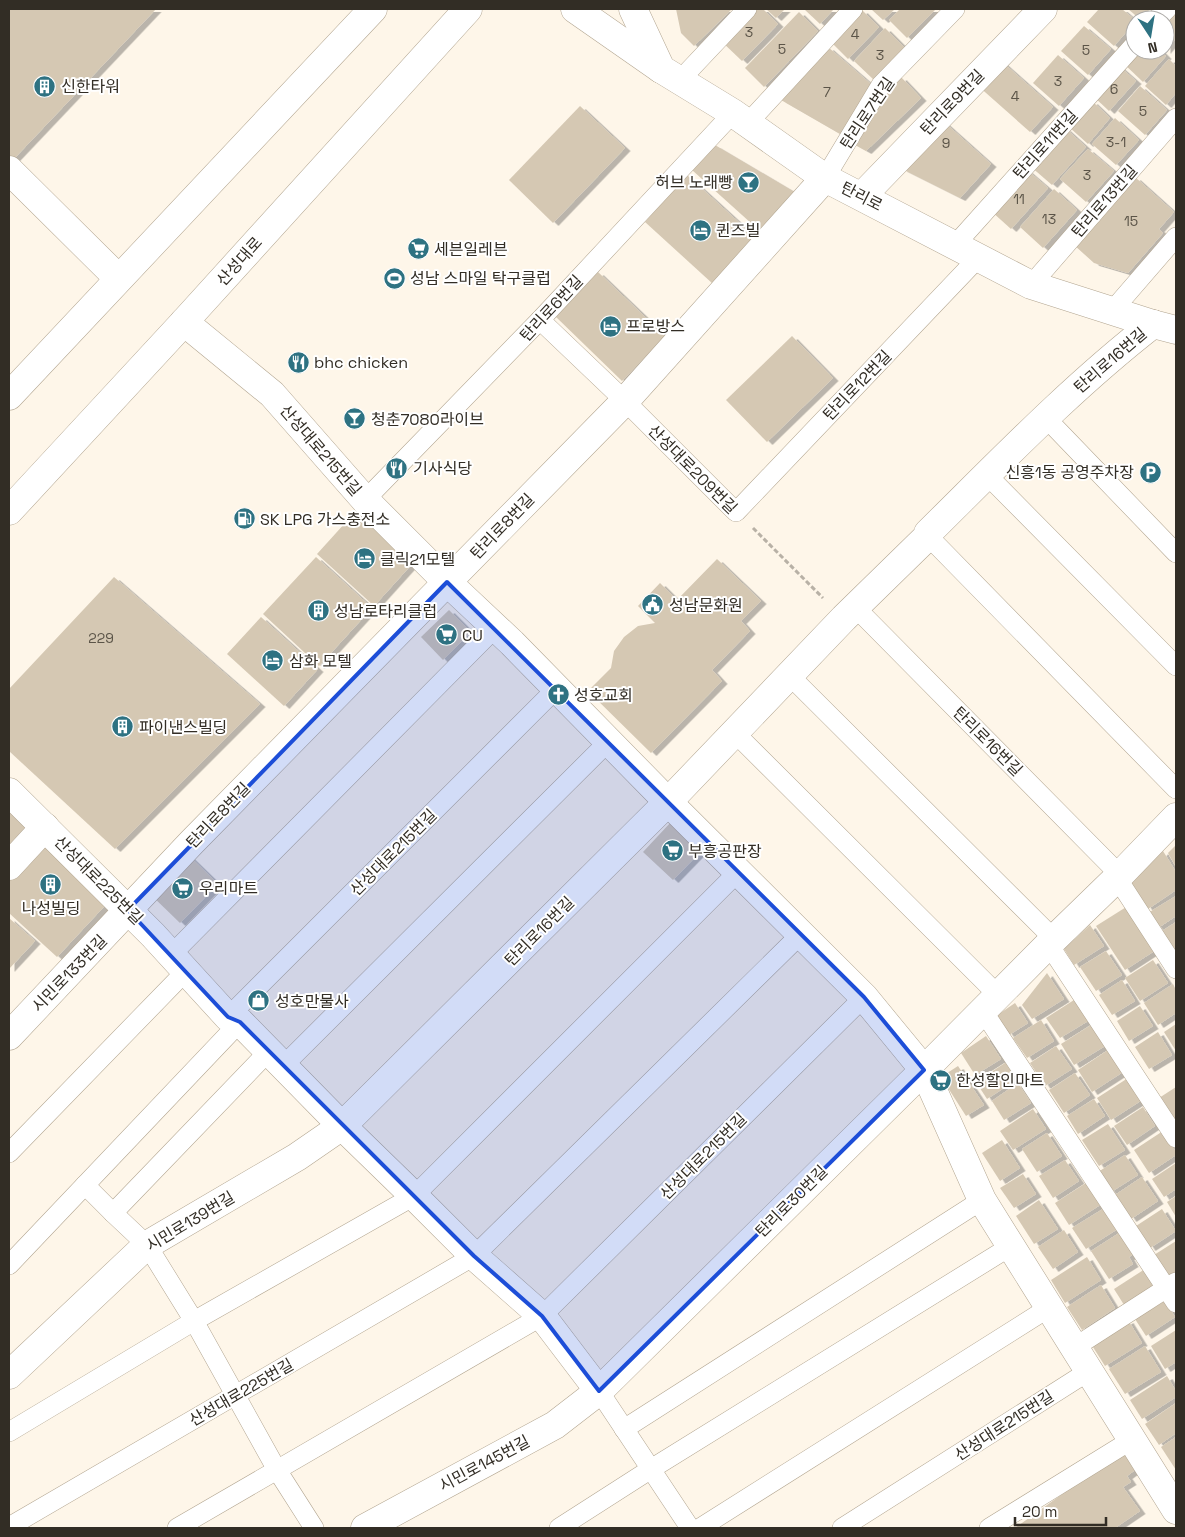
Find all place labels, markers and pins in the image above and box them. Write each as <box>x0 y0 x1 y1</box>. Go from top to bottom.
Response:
building icon: 신한타워 <box>33 74 57 98</box>
place label: 신한타워 <box>61 76 120 97</box>
bar icon: 허브 노래빵 <box>737 170 761 194</box>
place label: 허브 노래빵 <box>655 172 733 193</box>
hotel icon: 퀸즈빌 <box>688 218 712 242</box>
place label: 퀸즈빌 <box>716 220 760 241</box>
supermarket icon: 세븐일레븐 <box>406 237 430 261</box>
place label: 세븐일레븐 <box>434 239 508 260</box>
sports icon: 성남 스마일 탁구클럽 <box>382 266 406 290</box>
place label: 성남 스마일 탁구클럽 <box>410 268 551 289</box>
hotel icon: 프로방스 <box>598 314 622 338</box>
place label: 프로방스 <box>626 316 685 337</box>
restaurant icon: bhc chicken <box>286 350 310 374</box>
place label: bhc chicken <box>314 352 408 373</box>
bar icon: 청춘7080라이브 <box>343 407 367 431</box>
place label: 청춘7080라이브 <box>371 409 484 430</box>
restaurant icon: 기사식당 <box>385 456 409 480</box>
place label: 기사식당 <box>413 458 472 479</box>
parking icon: 신흥1동 공영주차장 <box>1138 460 1162 484</box>
place label: 신흥1동 공영주차장 <box>1005 462 1134 483</box>
fuel station icon: SK LPG 가스충전소 <box>232 507 256 531</box>
place label: SK LPG 가스충전소 <box>260 509 390 530</box>
hotel icon: 클릭21모텔 <box>352 547 376 571</box>
place label: 클릭21모텔 <box>380 549 455 570</box>
public building icon: 성남문화원 <box>641 593 665 617</box>
place label: 성남문화원 <box>669 595 743 616</box>
building icon: 성남로타리클럽 <box>306 599 330 623</box>
place label: 성남로타리클럽 <box>334 601 437 622</box>
supermarket icon: CU <box>434 623 458 647</box>
place label: CU <box>462 625 483 646</box>
hotel icon: 삼화 모텔 <box>261 649 285 673</box>
place label: 삼화 모텔 <box>289 651 352 672</box>
church icon: 성호교회 <box>546 683 570 707</box>
place label: 성호교회 <box>574 685 633 706</box>
building icon: 파이낸스빌딩 <box>111 715 135 739</box>
place label: 파이낸스빌딩 <box>139 717 227 738</box>
supermarket icon: 부흥공판장 <box>660 839 684 863</box>
place label: 부흥공판장 <box>688 841 762 862</box>
building icon: 나성빌딩 <box>39 872 63 896</box>
supermarket icon: 우리마트 <box>171 876 195 900</box>
place label: 우리마트 <box>199 878 258 899</box>
place label: 나성빌딩 <box>22 898 80 919</box>
shop icon: 성호만물사 <box>247 989 271 1013</box>
place label: 성호만물사 <box>275 991 349 1012</box>
supermarket icon: 한성할인마트 <box>928 1068 952 1092</box>
place label: 한성할인마트 <box>956 1070 1044 1091</box>

